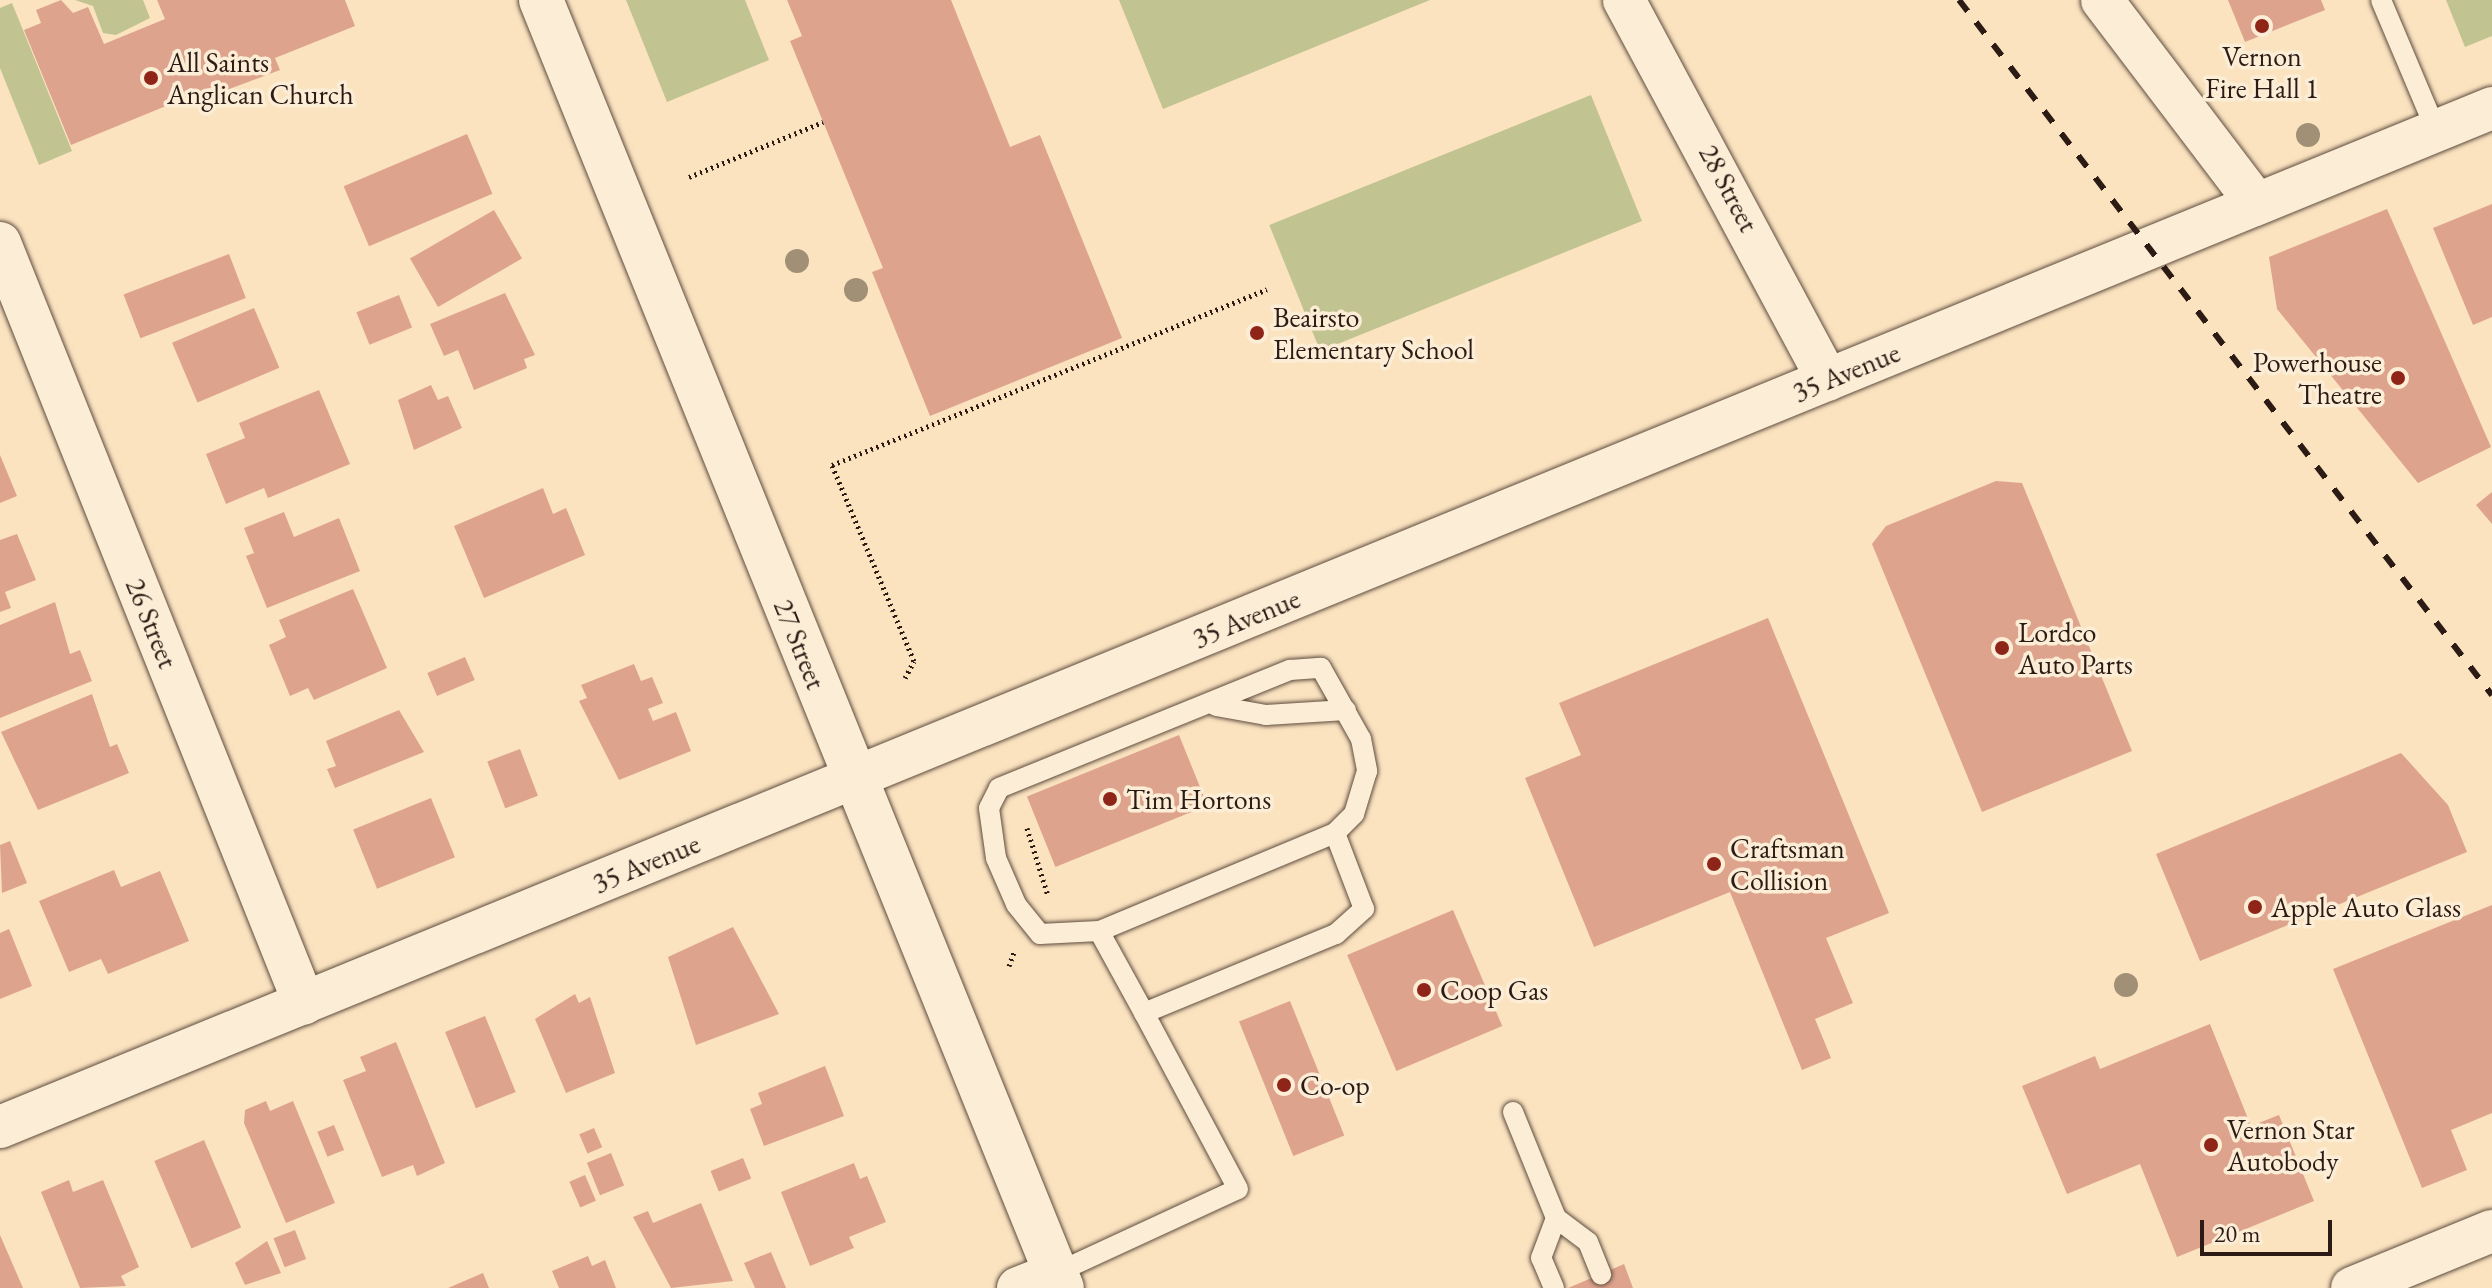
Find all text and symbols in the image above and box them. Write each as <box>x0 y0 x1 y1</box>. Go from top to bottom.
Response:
marker: Vernon Fire Hall 1 <box>2253 17 2271 35</box>
place label: Vernon Fire Hall 1 <box>2205 39 2319 105</box>
place label: All Saints Anglican Church <box>167 45 354 111</box>
marker: All Saints Anglican Church <box>142 69 160 87</box>
street label: 28 Street <box>1692 139 1766 237</box>
place label: Beairsto Elementary School <box>1273 300 1474 366</box>
marker: Beairsto Elementary School <box>1248 324 1266 342</box>
street label: 35 Avenue <box>1787 335 1905 409</box>
place label: Powerhouse Theatre <box>2253 345 2382 411</box>
marker: Powerhouse Theatre <box>2389 369 2407 387</box>
street label: 26 Street <box>119 573 185 673</box>
street label: 35 Avenue <box>1187 581 1305 655</box>
street label: 27 Street <box>767 594 833 694</box>
place label: Lordco Auto Parts <box>2018 615 2133 681</box>
marker: Lordco Auto Parts <box>1993 639 2011 657</box>
place label: Tim Hortons <box>1126 782 1271 816</box>
marker: Tim Hortons <box>1101 790 1119 808</box>
street label: 35 Avenue <box>587 826 705 900</box>
place label: Craftsman Collision <box>1730 831 1845 897</box>
marker: Craftsman Collision <box>1705 855 1723 873</box>
place label: Apple Auto Glass <box>2271 890 2461 924</box>
marker: Apple Auto Glass <box>2246 898 2264 916</box>
place label: Coop Gas <box>1440 973 1548 1007</box>
marker: Coop Gas <box>1415 981 1433 999</box>
place label: Co-op <box>1300 1068 1370 1102</box>
marker: Co-op <box>1275 1076 1293 1094</box>
place label: Vernon Star Autobody <box>2227 1112 2355 1178</box>
marker: Vernon Star Autobody <box>2202 1136 2220 1154</box>
scale bar <box>2204 1204 2336 1254</box>
text: 20 m <box>2214 1218 2261 1249</box>

